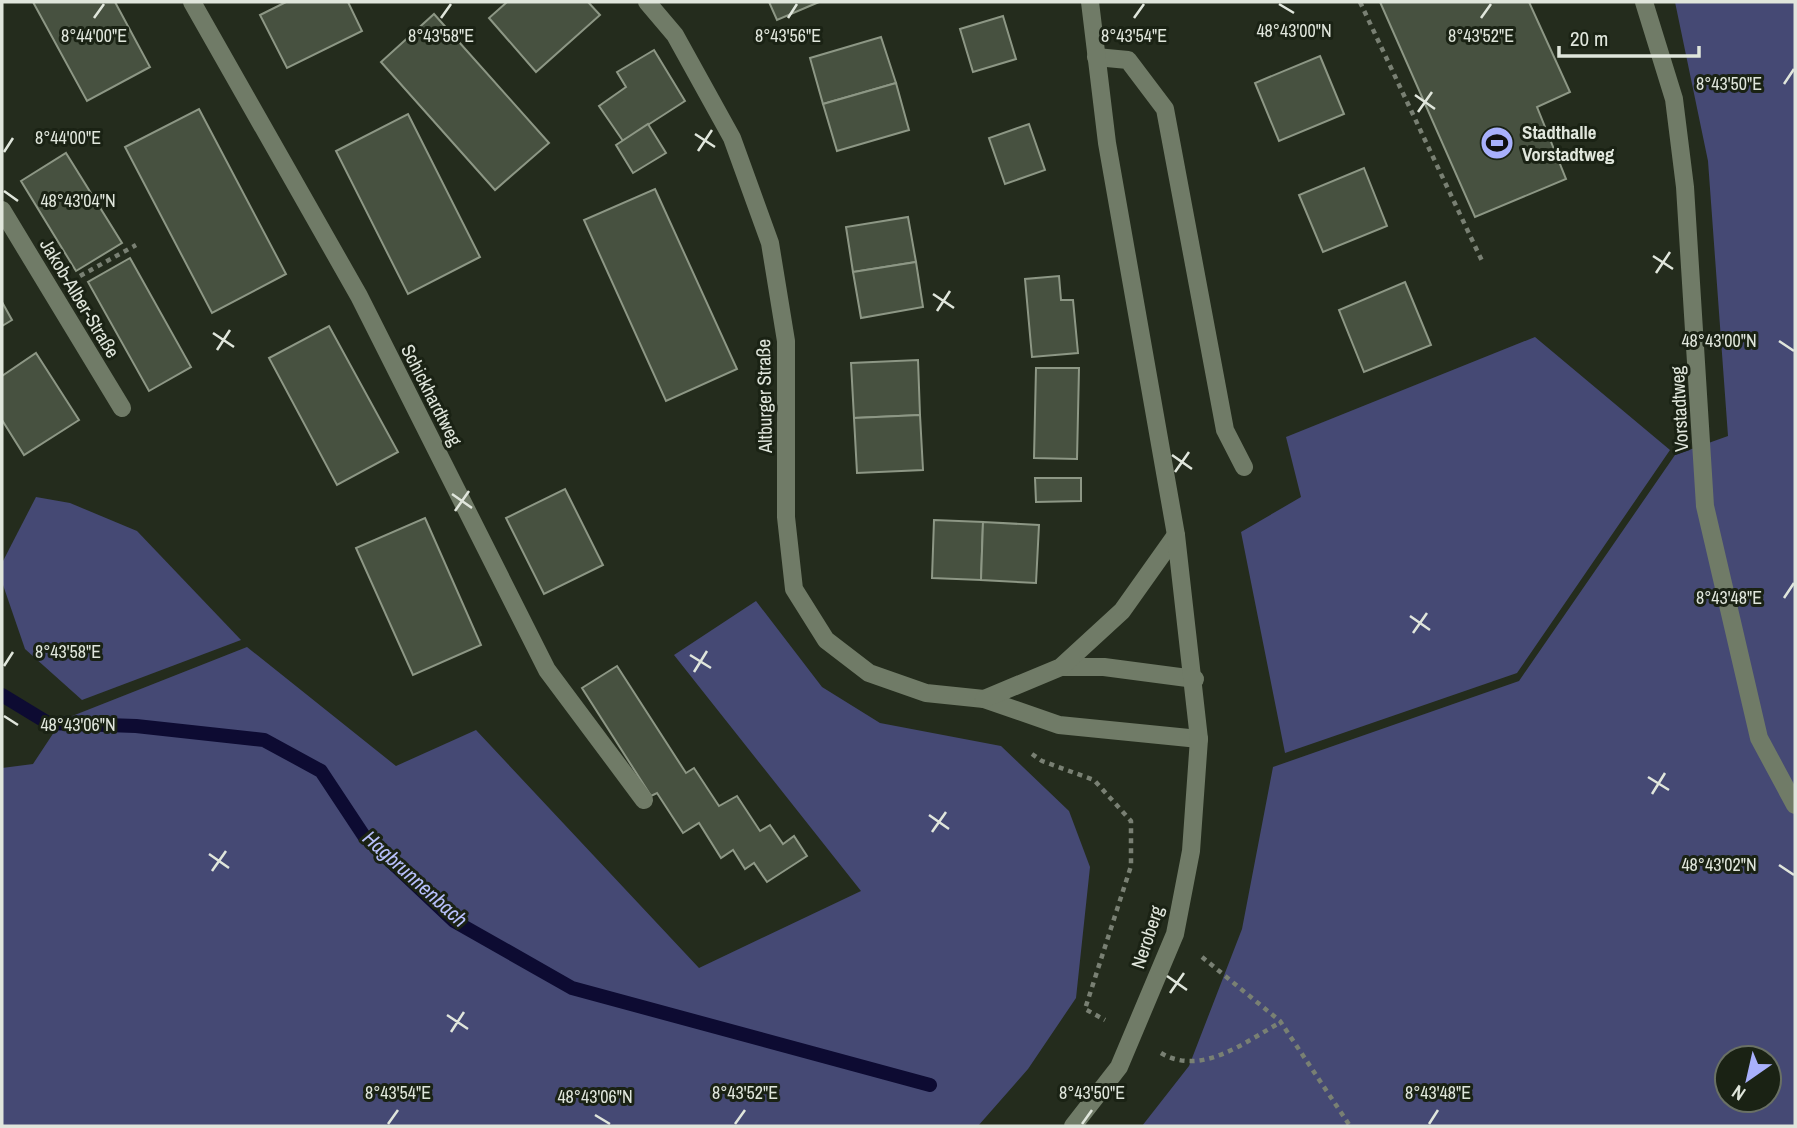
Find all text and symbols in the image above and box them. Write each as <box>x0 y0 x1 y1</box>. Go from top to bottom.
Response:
scale bar <box>1559 14 1699 58</box>
text: 48°43'00"N <box>1256 18 1332 43</box>
text: 8°44'00"E <box>61 23 127 48</box>
text: 8°43'58"E <box>408 23 474 48</box>
text: 8°43'56"E <box>755 23 821 48</box>
text: 8°43'54"E <box>1101 23 1167 48</box>
text: 8°43'52"E <box>1448 23 1514 48</box>
text: 20 m <box>1570 24 1608 53</box>
text: 8°43'50"E <box>1696 71 1762 96</box>
place label: Stadthalle Vorstadtweg <box>1522 119 1615 167</box>
sports icon: Stadthalle Vorstadtweg <box>1478 124 1516 162</box>
text: 8°44'00"E <box>35 125 101 150</box>
text: 48°43'04"N <box>40 188 116 213</box>
street label: Jakob-Alber-Straße <box>34 233 126 363</box>
text: 48°43'00"N <box>1681 328 1757 353</box>
street label: Altburger Straße <box>750 339 778 454</box>
street label: Schickhardtweg <box>395 340 469 451</box>
street label: Vorstadtweg <box>1664 365 1694 452</box>
text: 8°43'48"E <box>1696 585 1762 610</box>
text: 8°43'58"E <box>35 639 101 664</box>
text: 48°43'06"N <box>40 712 116 737</box>
water label: Hagbrunnenbach <box>357 824 474 934</box>
text: 48°43'02"N <box>1681 852 1757 877</box>
street label: Neroberg <box>1125 902 1169 972</box>
north arrow <box>1713 1044 1783 1114</box>
text: N <box>1727 1079 1750 1107</box>
text: 8°43'54"E <box>365 1080 431 1105</box>
text: 8°43'52"E <box>712 1080 778 1105</box>
text: 8°43'50"E <box>1059 1080 1125 1105</box>
text: 8°43'48"E <box>1405 1080 1471 1105</box>
text: 48°43'06"N <box>557 1084 633 1109</box>

